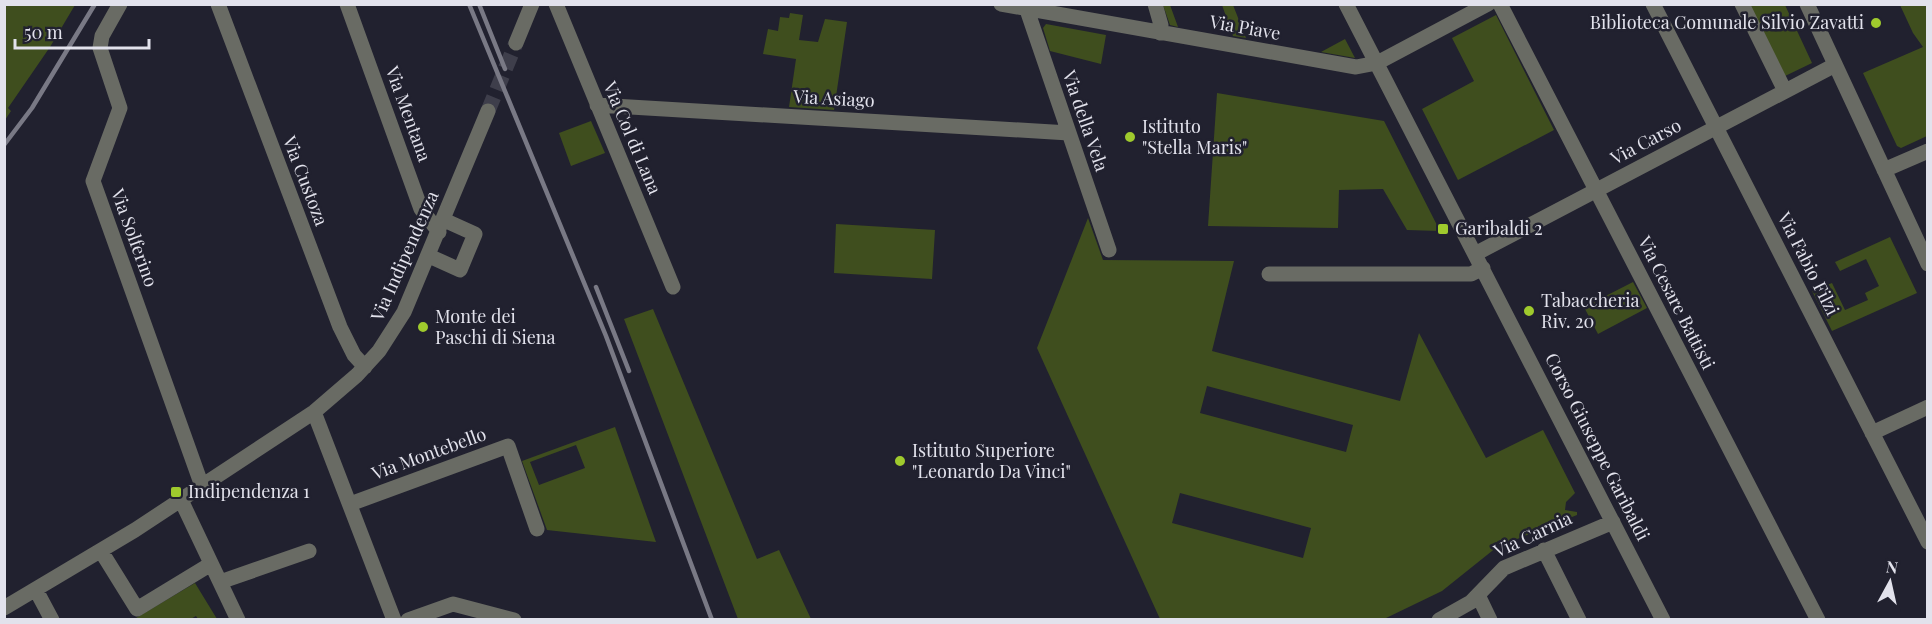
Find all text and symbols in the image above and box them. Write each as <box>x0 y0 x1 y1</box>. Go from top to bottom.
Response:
street label: Via Piave <box>1207 9 1283 45</box>
place label: Biblioteca Comunale Silvio Zavatti <box>1590 10 1864 34</box>
scale bar <box>15 12 148 50</box>
marker: Biblioteca Comunale Silvio Zavatti <box>1869 16 1883 30</box>
text: 50 m <box>24 20 63 44</box>
street label: Via Mentana <box>380 62 437 165</box>
street label: Via della Vela <box>1057 66 1114 174</box>
street label: Via Col di Lana <box>598 77 668 198</box>
street label: Via Asiago <box>792 84 876 112</box>
street label: Via Carso <box>1605 112 1685 170</box>
place label: Istituto "Stella Maris" <box>1142 114 1247 159</box>
marker: Istituto "Stella Maris" <box>1123 130 1137 144</box>
street label: Via Custoza <box>278 132 334 229</box>
street label: Via Solferino <box>106 184 164 290</box>
street label: Via Indipendenza <box>364 187 444 325</box>
street label: Via Fabio Filzi <box>1772 207 1845 319</box>
place label: Garibaldi 2 <box>1455 216 1543 240</box>
marker: Garibaldi 2 <box>1436 222 1450 236</box>
street label: Via Cesare Battisti <box>1633 231 1721 373</box>
place label: Tabaccheria Riv. 20 <box>1541 288 1639 333</box>
place label: Monte dei Paschi di Siena <box>435 304 556 349</box>
marker: Tabaccheria Riv. 20 <box>1522 304 1536 318</box>
marker: Monte dei Paschi di Siena <box>416 320 430 334</box>
street label: Corso Giuseppe Garibaldi <box>1540 349 1656 544</box>
street label: Via Montebello <box>367 421 489 485</box>
place label: Istituto Superiore "Leonardo Da Vinci" <box>912 438 1071 483</box>
marker: Istituto Superiore "Leonardo Da Vinci" <box>893 454 907 468</box>
place label: Indipendenza 1 <box>188 479 310 503</box>
marker: Indipendenza 1 <box>169 485 183 499</box>
street label: Via Carnia <box>1489 506 1576 563</box>
north arrow <box>1860 552 1920 612</box>
text: N <box>1885 555 1900 578</box>

